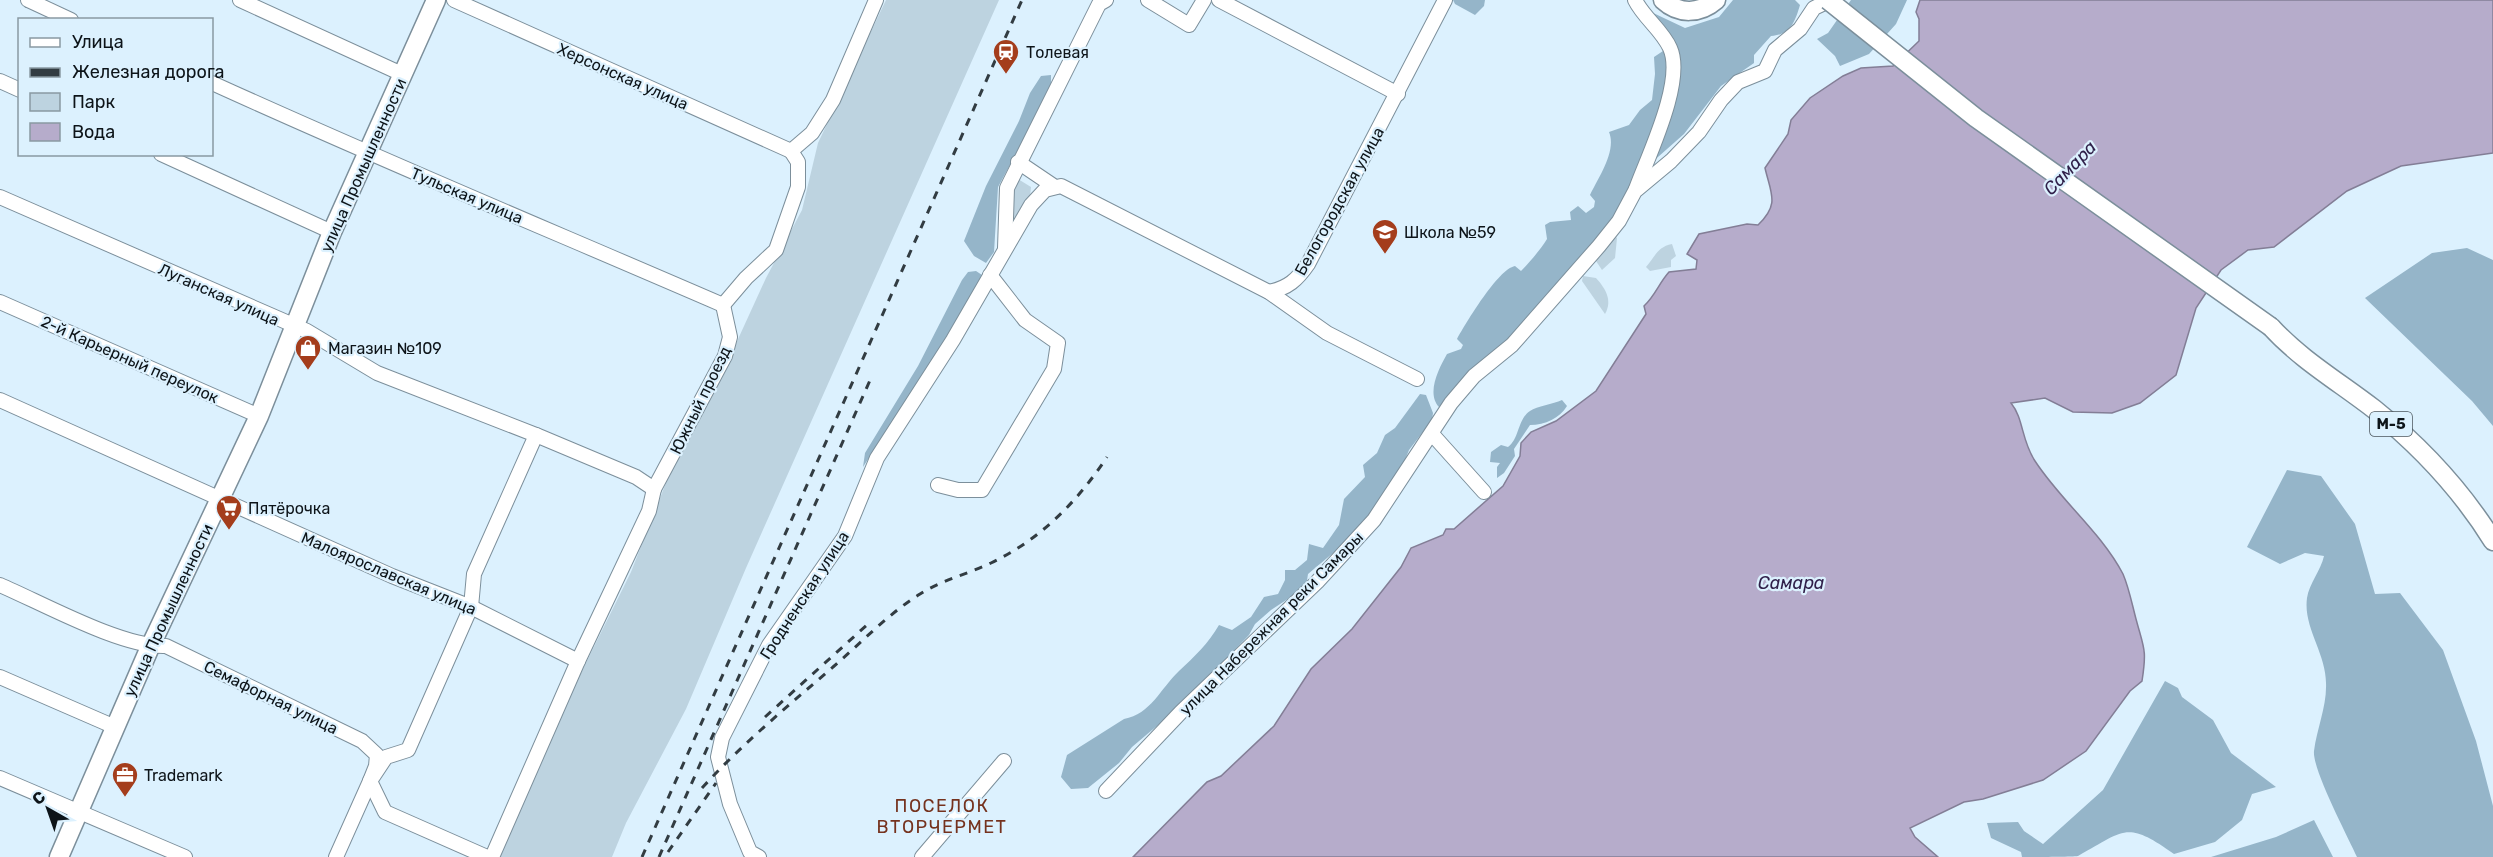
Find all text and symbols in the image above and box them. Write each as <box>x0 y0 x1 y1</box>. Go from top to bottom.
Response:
legend <box>18 18 213 156</box>
text: Улица <box>72 31 124 53</box>
station icon: Толевая <box>991 37 1021 75</box>
street label: Херсонская улица <box>554 39 691 114</box>
place label: Толевая <box>1026 43 1089 62</box>
text: Железная дорога <box>72 61 225 83</box>
street label: улица Промышленности <box>316 75 410 255</box>
text: Парк <box>72 91 116 113</box>
text: Вода <box>72 121 115 143</box>
street label: Белогородская улица <box>1291 124 1388 279</box>
water label: Самара <box>2039 136 2101 200</box>
street label: Тульская улица <box>408 163 526 228</box>
school or university icon: Школа №59 <box>1370 217 1400 255</box>
place label: Школа №59 <box>1404 223 1496 242</box>
street label: Луганская улица <box>155 259 282 330</box>
street label: 2-й Карьерный переулок <box>38 312 222 407</box>
shop icon: Магазин №109 <box>293 333 323 371</box>
place label: Магазин №109 <box>328 339 442 358</box>
street label: Южный проезд <box>666 343 735 457</box>
road number: М-5 <box>2370 412 2412 436</box>
supermarket icon: Пятёрочка <box>214 493 244 531</box>
place label: Пятёрочка <box>248 499 330 518</box>
street label: улица Промышленности <box>120 521 217 700</box>
street label: Малоярославская улица <box>298 528 479 619</box>
street label: Гродненская улица <box>756 528 853 663</box>
street label: улица Набережная реки Самары <box>1176 528 1367 719</box>
water label: Самара <box>1758 572 1825 594</box>
street label: Семафорная улица <box>201 657 341 738</box>
office icon: Trademark <box>110 760 140 798</box>
place label: Trademark <box>144 766 223 785</box>
north arrow <box>18 779 78 839</box>
text: С <box>28 787 49 809</box>
district label: ПОСЕЛОК ВТОРЧЕРМЕТ <box>876 795 1008 838</box>

